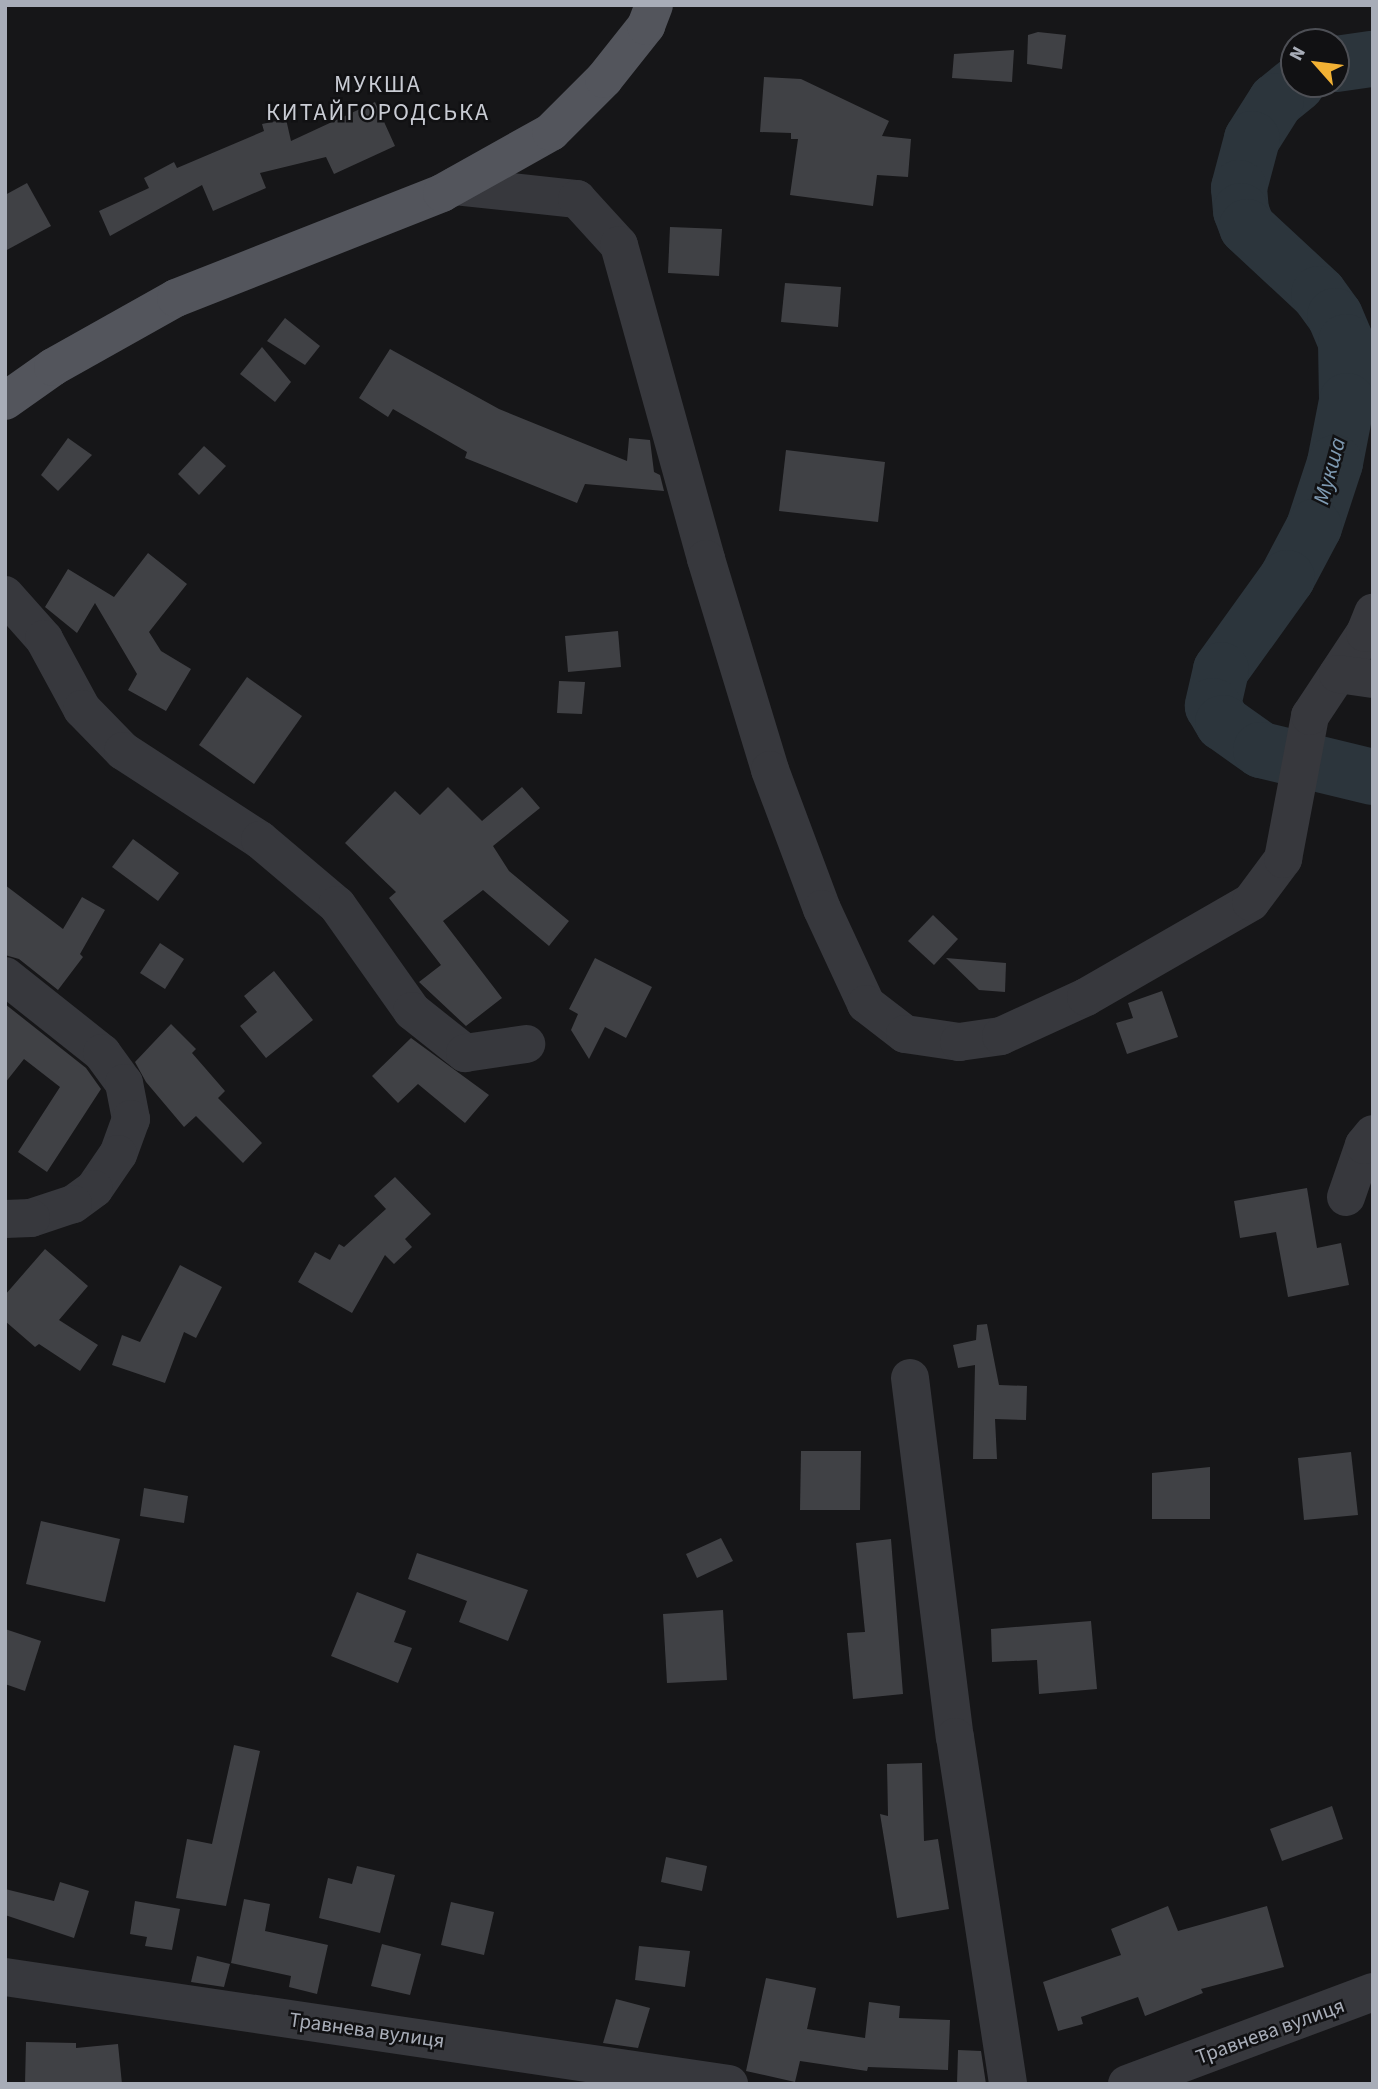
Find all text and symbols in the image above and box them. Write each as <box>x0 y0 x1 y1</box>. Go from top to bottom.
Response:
north arrow <box>1280 28 1350 98</box>
text: N <box>1283 42 1313 66</box>
district label: МУКША КИТАЙГОРОДСЬКА <box>268 71 488 127</box>
water label: Мукша <box>1308 435 1352 507</box>
street label: Травнева вулиця <box>1192 1992 1348 2070</box>
street label: Травнева вулиця <box>288 2007 446 2053</box>

